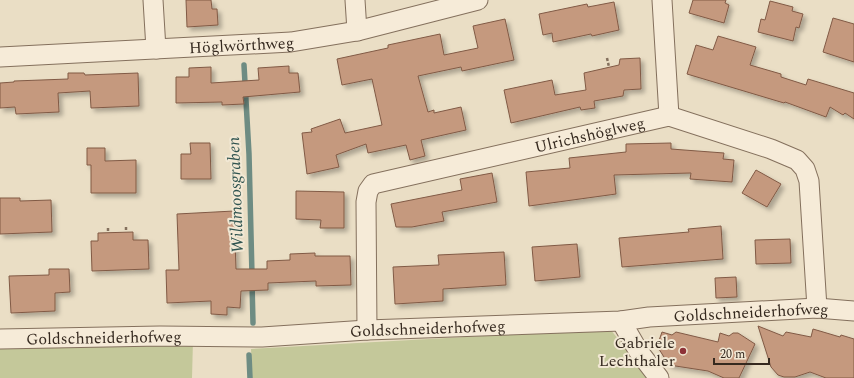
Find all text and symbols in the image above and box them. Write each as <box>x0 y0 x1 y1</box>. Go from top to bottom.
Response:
street label: Höglwörthweg <box>189 31 295 60</box>
street label: Ulrichshöglweg <box>532 111 647 160</box>
water label: Wildmoosgraben <box>221 136 251 254</box>
street label: Goldschneiderhofweg <box>673 297 830 329</box>
street label: Goldschneiderhofweg <box>349 314 506 344</box>
street label: Goldschneiderhofweg <box>26 325 182 352</box>
place label: Gabriele Lechthaler <box>599 331 675 373</box>
scale bar <box>714 340 769 366</box>
text: 20 m <box>720 345 745 364</box>
marker: Gabriele Lechthaler <box>678 346 688 356</box>

